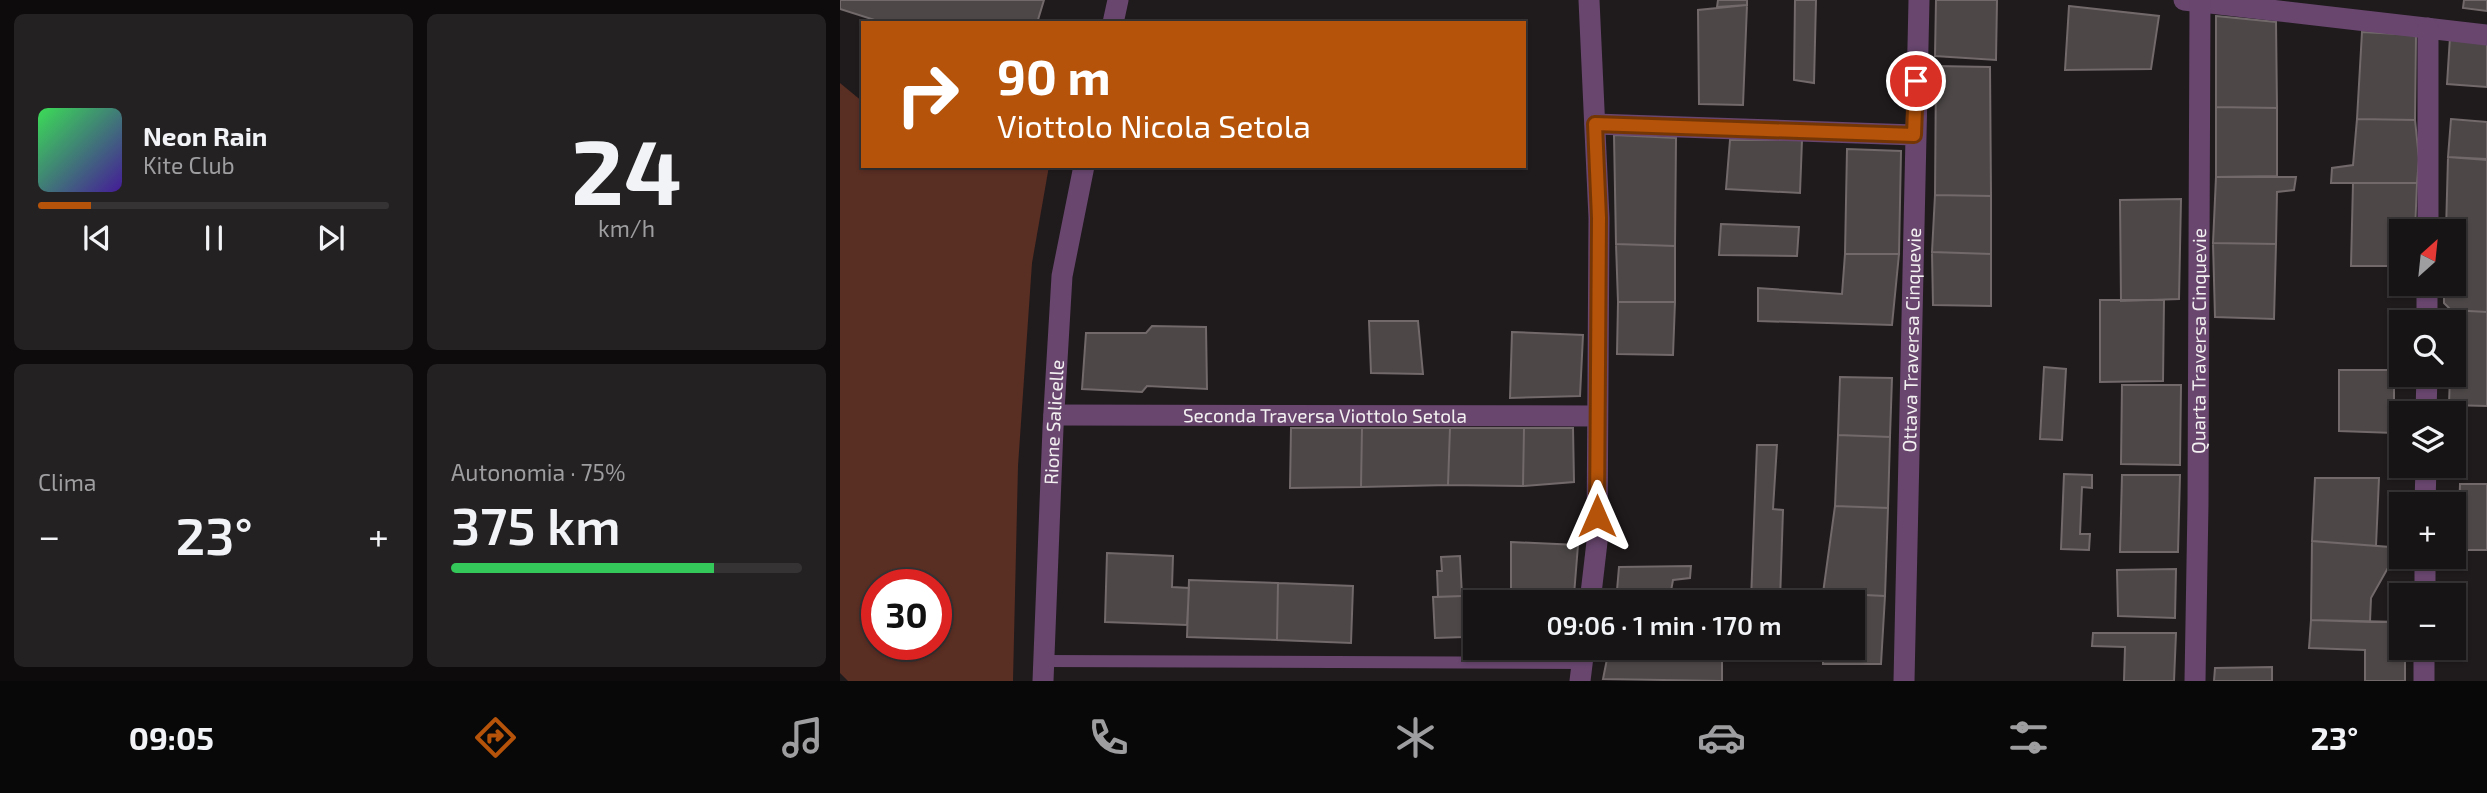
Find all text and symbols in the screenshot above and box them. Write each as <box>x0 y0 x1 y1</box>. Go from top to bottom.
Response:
text: 90 m <box>997 46 1111 105</box>
icon: right <box>882 49 973 140</box>
pin <box>1886 51 1946 111</box>
icon: arrive <box>1897 62 1935 100</box>
text: Viottolo Nicola Setola <box>997 106 1311 144</box>
text: 24 <box>571 114 682 223</box>
text: Neon Rain <box>143 120 267 151</box>
text: Kite Club <box>143 151 235 179</box>
text: km/h <box>598 214 655 242</box>
icon: previous <box>78 219 116 257</box>
icon: pause <box>195 219 233 257</box>
icon: next <box>312 219 350 257</box>
north arrow <box>2389 219 2466 296</box>
map controls <box>2389 219 2466 660</box>
street label: Ottava Traversa Cinquevie <box>1897 227 1925 453</box>
street label: Quarta Traversa Cinquevie <box>2186 228 2210 454</box>
button: search <box>2389 310 2466 387</box>
street label: Rione Salicelle <box>1039 359 1068 485</box>
button: layers <box>2389 401 2466 478</box>
street label: Seconda Traversa Viottolo Setola <box>1183 403 1467 427</box>
text: Autonomia · 75% <box>451 458 626 486</box>
text: Clima <box>38 468 96 496</box>
position arrow <box>1560 479 1634 553</box>
button: + <box>2389 492 2466 569</box>
text: 375 km <box>451 493 621 555</box>
text: 23° <box>175 503 253 565</box>
text: − <box>38 512 60 558</box>
text: + <box>368 512 389 558</box>
speed limit sign: 30 <box>861 569 952 660</box>
button: − <box>2389 583 2466 660</box>
text: 09:06 · 1 min · 170 m <box>1546 609 1782 640</box>
icon: directions <box>471 713 520 762</box>
icon: music <box>778 713 827 762</box>
icon: phone <box>1084 713 1133 762</box>
icon: climate <box>1391 713 1440 762</box>
icon: car <box>1697 713 1746 762</box>
icon: filters <box>2004 713 2053 762</box>
text: 09:05 <box>129 718 214 756</box>
text: 23° <box>2310 718 2358 756</box>

